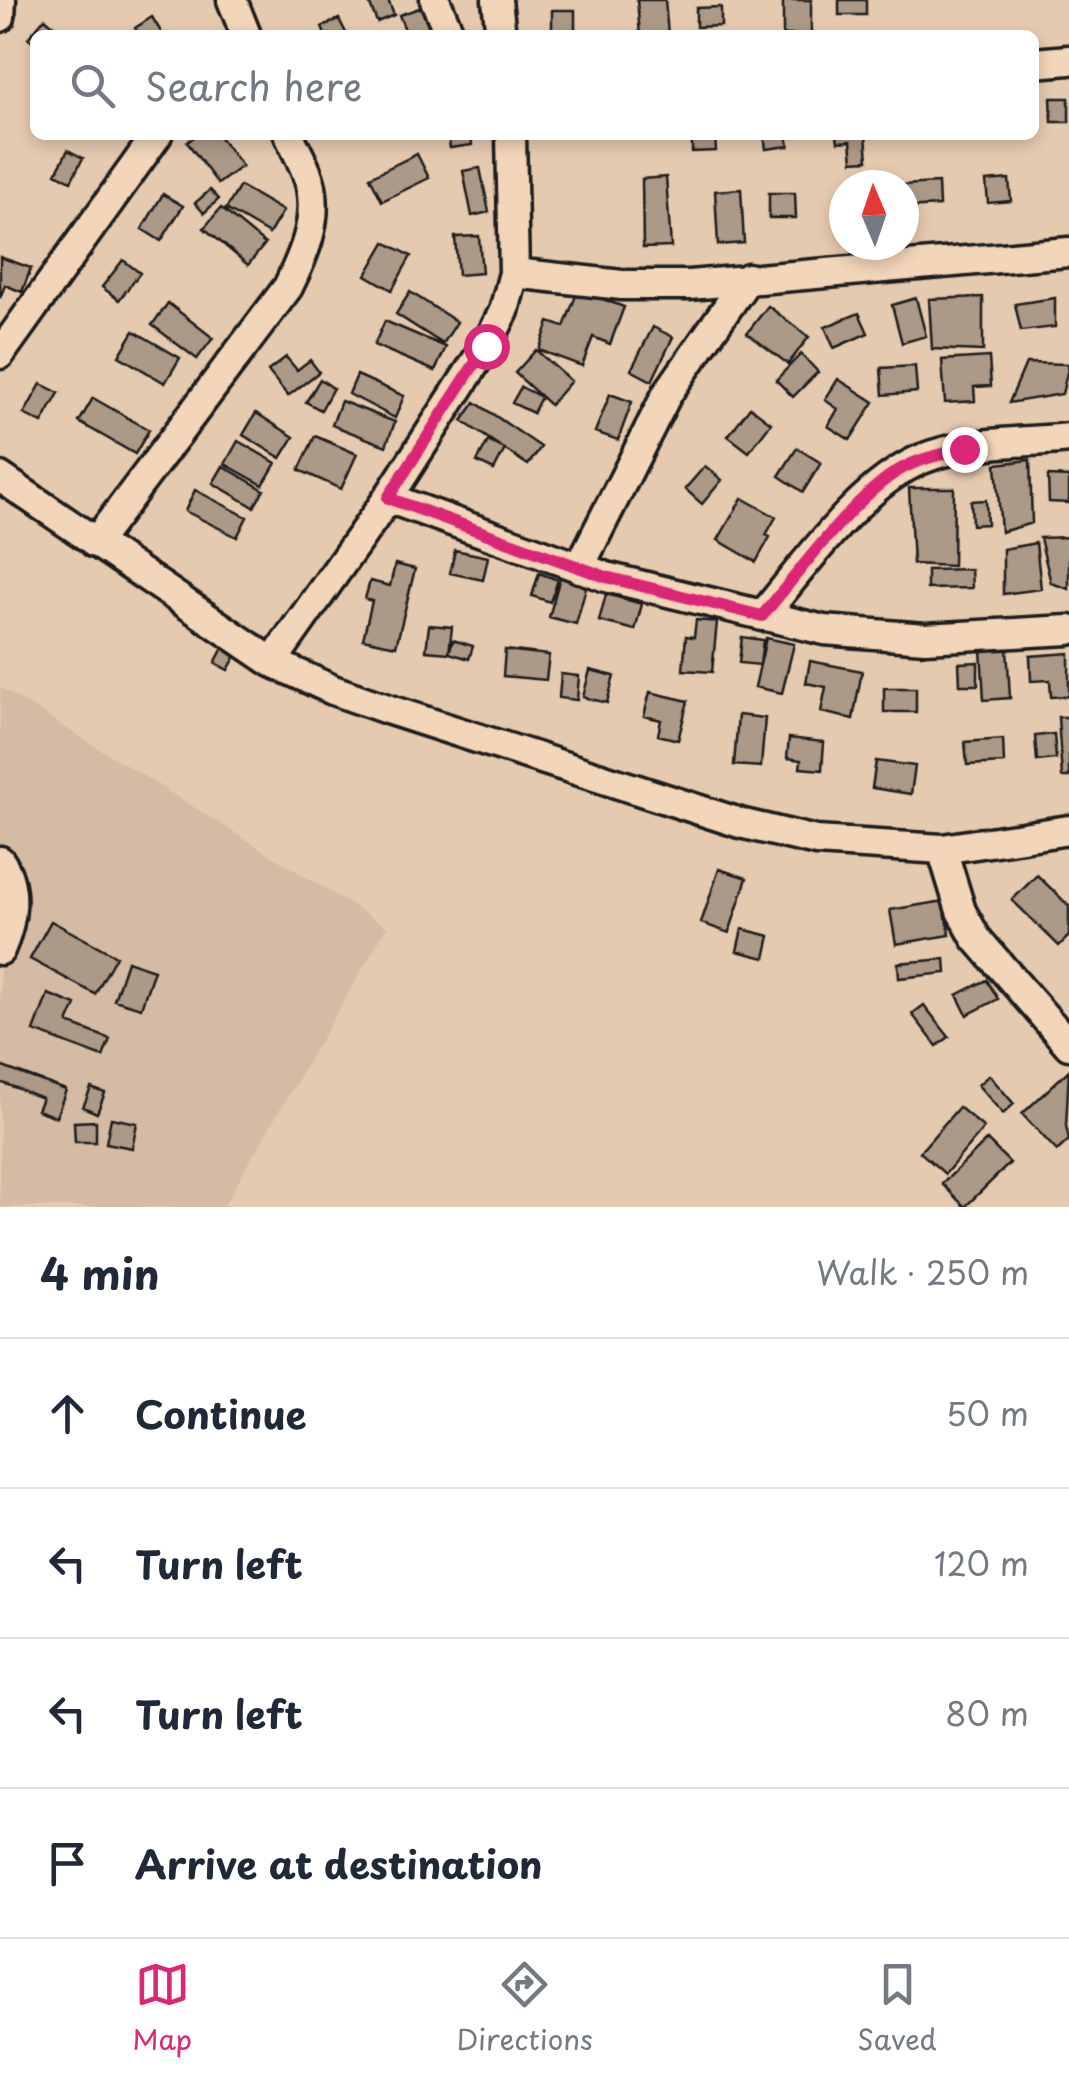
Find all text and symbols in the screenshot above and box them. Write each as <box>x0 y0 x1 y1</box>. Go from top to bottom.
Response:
search box <box>30 30 1039 140</box>
text: Search here <box>145 57 362 114</box>
icon: search <box>65 58 120 113</box>
north arrow <box>829 170 919 260</box>
route start <box>464 324 510 370</box>
route end <box>942 427 988 473</box>
text: 4 min <box>40 1241 160 1304</box>
text: Walk · 250 m <box>816 1248 1029 1296</box>
text: Continue <box>135 1385 306 1442</box>
icon: ahead <box>40 1386 95 1441</box>
text: 50 m <box>946 1389 1029 1437</box>
text: Turn left <box>135 1535 303 1592</box>
icon: left <box>40 1536 95 1591</box>
text: 120 m <box>934 1539 1029 1587</box>
text: Turn left <box>135 1685 303 1742</box>
icon: left <box>40 1686 95 1741</box>
text: 80 m <box>945 1689 1029 1737</box>
text: Arrive at destination <box>135 1835 543 1892</box>
icon: arrive <box>40 1836 95 1891</box>
tab: Map <box>132 1957 192 2060</box>
tab: Directions <box>457 1957 593 2060</box>
tab: Saved <box>857 1957 937 2060</box>

